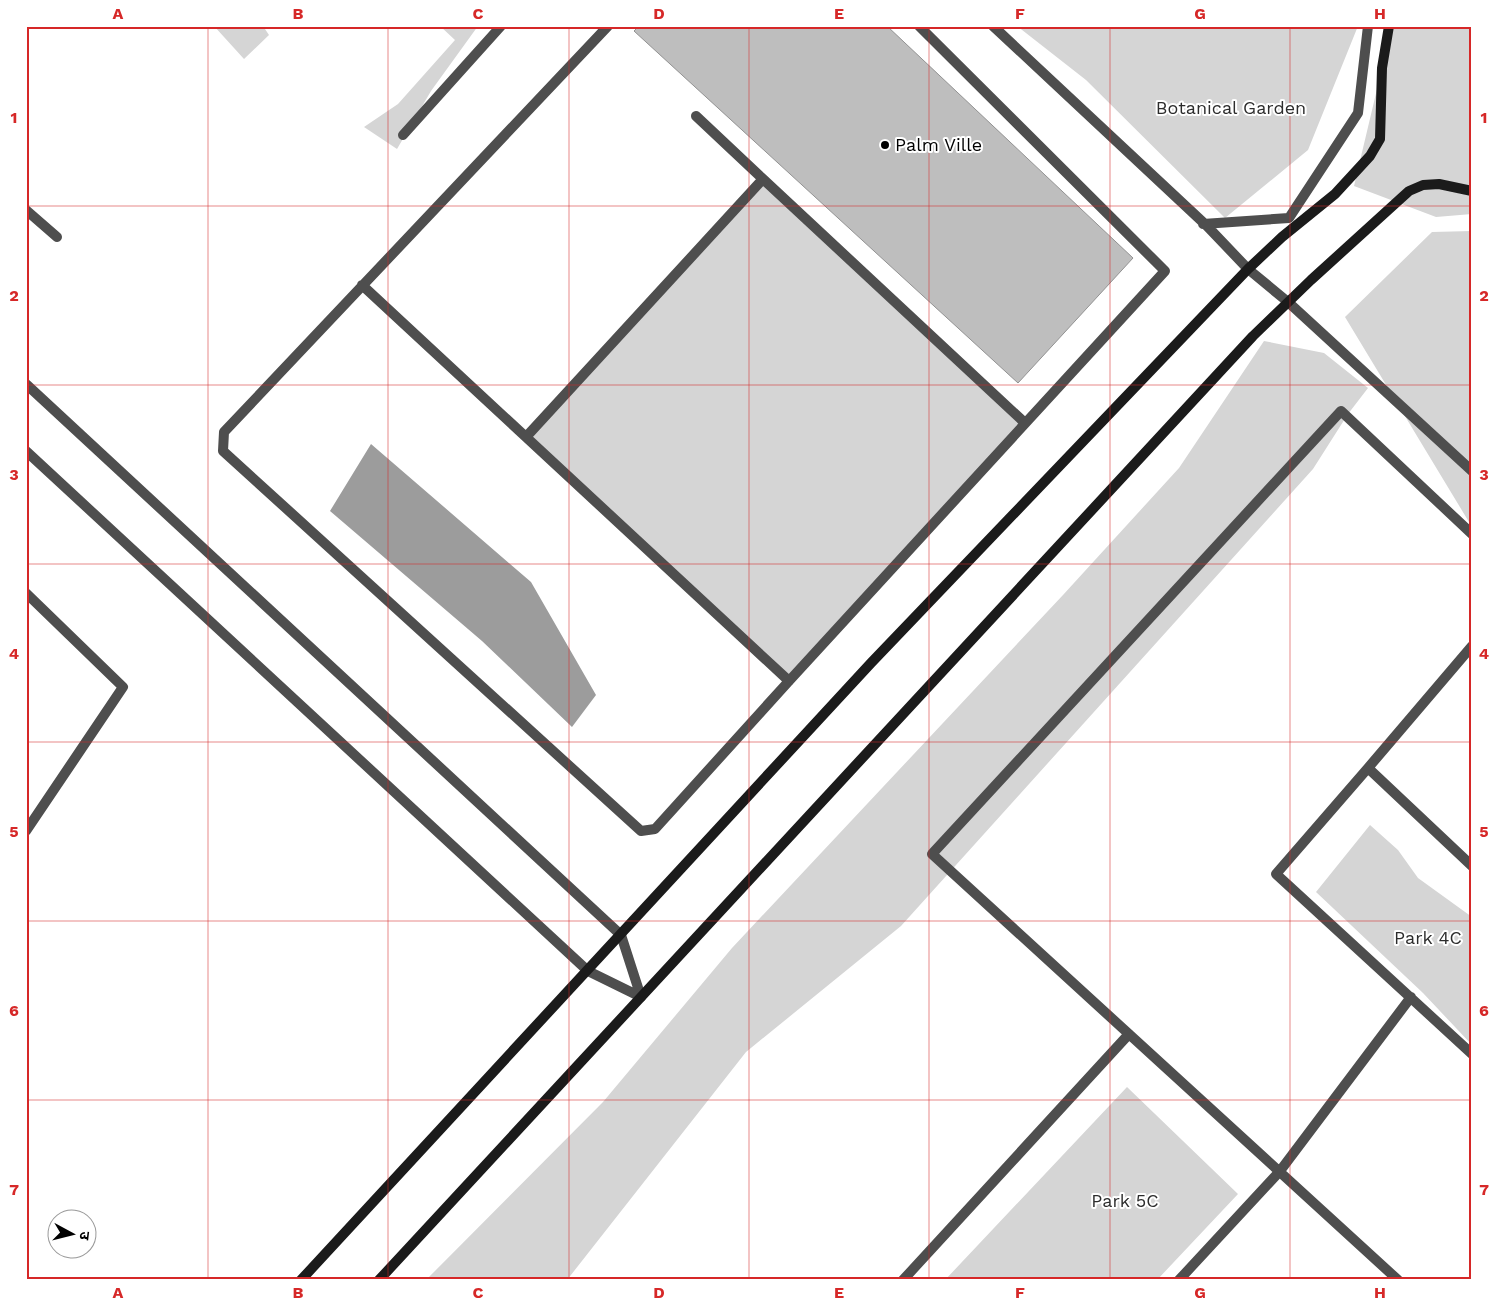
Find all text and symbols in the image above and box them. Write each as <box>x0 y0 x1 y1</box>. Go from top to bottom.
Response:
text: A <box>113 4 124 23</box>
text: B <box>293 4 304 23</box>
text: C <box>473 4 484 23</box>
text: D <box>653 4 665 23</box>
text: E <box>834 4 844 23</box>
text: F <box>1015 4 1025 23</box>
text: G <box>1194 4 1206 23</box>
text: H <box>1374 4 1386 23</box>
park label: Botanical Garden <box>1156 97 1306 118</box>
text: 1 <box>11 108 17 127</box>
text: 1 <box>1481 108 1487 127</box>
place label: Palm Ville <box>895 134 982 155</box>
marker: Palm Ville <box>879 139 891 151</box>
text: 2 <box>9 286 19 305</box>
text: 2 <box>1479 286 1489 305</box>
text: 3 <box>9 465 19 484</box>
text: 3 <box>1479 465 1489 484</box>
text: 4 <box>9 644 19 663</box>
text: 4 <box>1479 644 1489 663</box>
text: 5 <box>9 822 19 841</box>
text: 5 <box>1479 822 1489 841</box>
park label: Park 4C <box>1394 927 1462 948</box>
text: 6 <box>9 1001 19 1020</box>
text: 6 <box>1479 1001 1489 1020</box>
text: 7 <box>9 1180 19 1199</box>
text: 7 <box>1479 1180 1489 1199</box>
park label: Park 5C <box>1091 1190 1159 1211</box>
north arrow <box>48 1208 98 1258</box>
text: उ <box>76 1231 93 1241</box>
text: A <box>113 1283 124 1302</box>
text: B <box>293 1283 304 1302</box>
text: C <box>473 1283 484 1302</box>
text: D <box>653 1283 665 1302</box>
text: E <box>834 1283 844 1302</box>
text: F <box>1015 1283 1025 1302</box>
text: G <box>1194 1283 1206 1302</box>
text: H <box>1374 1283 1386 1302</box>

